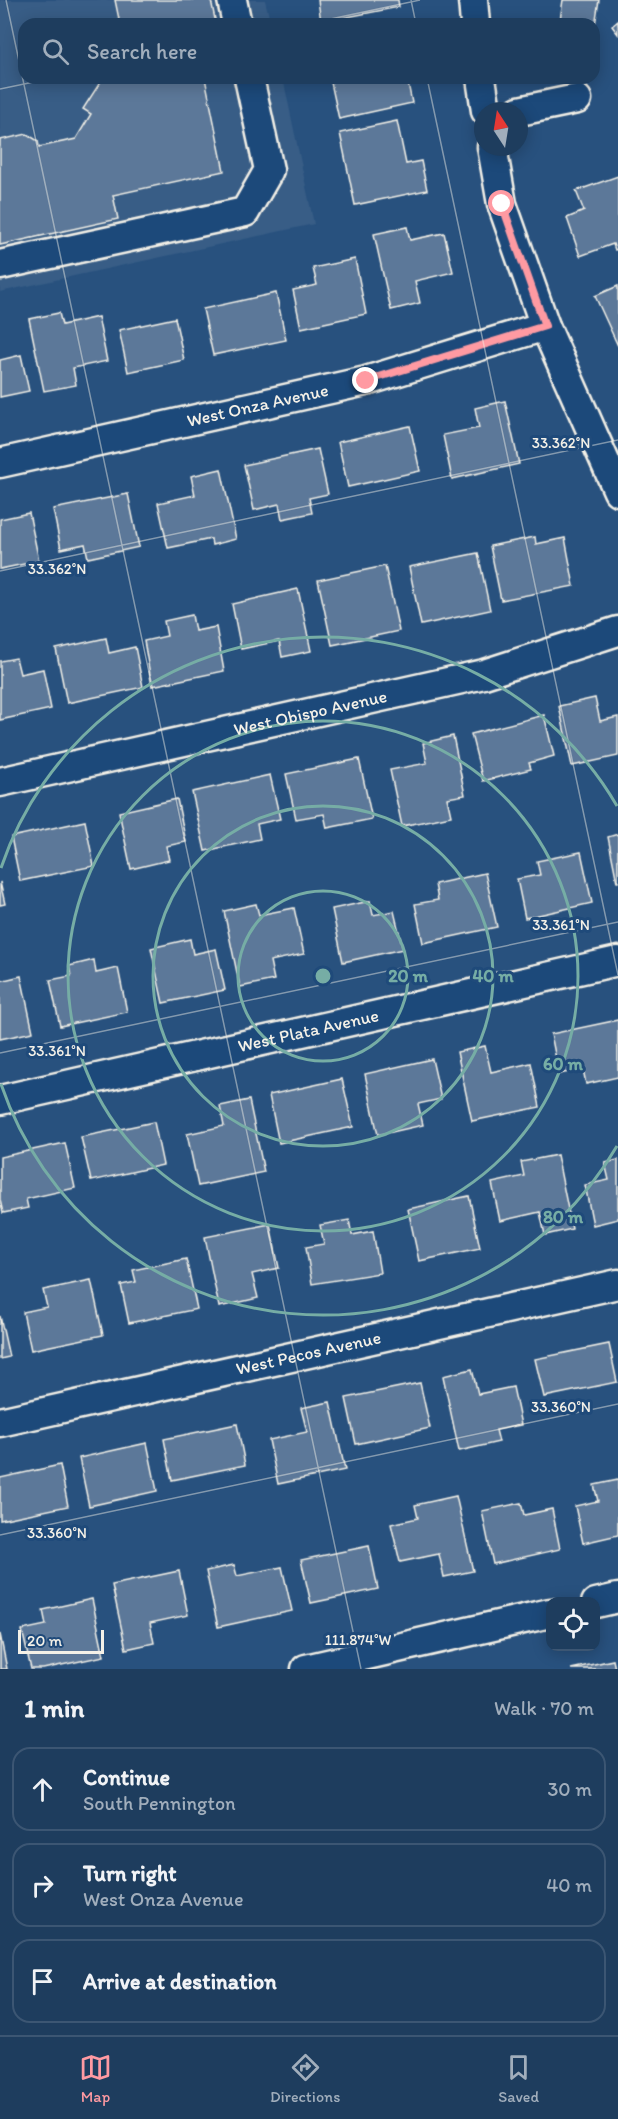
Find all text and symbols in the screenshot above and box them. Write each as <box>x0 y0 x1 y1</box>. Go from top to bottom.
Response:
search box <box>18 18 600 84</box>
icon: search <box>39 35 72 68</box>
text: Search here <box>87 38 197 65</box>
north arrow <box>474 102 528 156</box>
route start <box>488 190 514 216</box>
route end <box>352 367 378 393</box>
street label: West Onza Avenue <box>185 379 331 432</box>
text: 33.362°N <box>532 434 590 452</box>
text: 33.362°N <box>28 560 86 578</box>
street label: West Obispo Avenue <box>232 685 389 741</box>
text: 33.361°N <box>532 916 590 934</box>
text: 20 m <box>388 965 429 987</box>
text: 40 m <box>472 965 514 987</box>
centre of rings <box>313 966 333 986</box>
street label: West Plata Avenue <box>236 1004 381 1057</box>
text: 33.361°N <box>28 1042 86 1060</box>
text: 60 m <box>543 1053 584 1075</box>
text: 80 m <box>543 1206 584 1228</box>
street label: West Pecos Avenue <box>234 1326 383 1380</box>
text: 33.360°N <box>531 1398 591 1416</box>
text: 33.360°N <box>27 1524 87 1542</box>
map controls <box>546 1597 600 1651</box>
button: locate <box>546 1597 600 1651</box>
scale bar <box>18 1627 104 1654</box>
text: 20 m <box>27 1631 62 1650</box>
text: 111.874°W <box>325 1631 391 1649</box>
text: 1 min <box>24 1692 84 1724</box>
text: Walk · 70 m <box>494 1696 594 1720</box>
text: Continue <box>83 1764 170 1791</box>
icon: ahead <box>26 1773 59 1806</box>
text: 30 m <box>547 1777 592 1801</box>
text: South Pennington <box>83 1791 236 1815</box>
text: Turn right <box>83 1860 177 1887</box>
icon: right <box>26 1869 59 1902</box>
text: 40 m <box>546 1873 592 1897</box>
text: West Onza Avenue <box>83 1887 243 1911</box>
icon: arrive <box>26 1965 59 1998</box>
text: Arrive at destination <box>83 1968 277 1995</box>
tab: Map <box>79 2051 112 2106</box>
tab: Directions <box>270 2051 340 2106</box>
tab: Saved <box>498 2051 539 2106</box>

